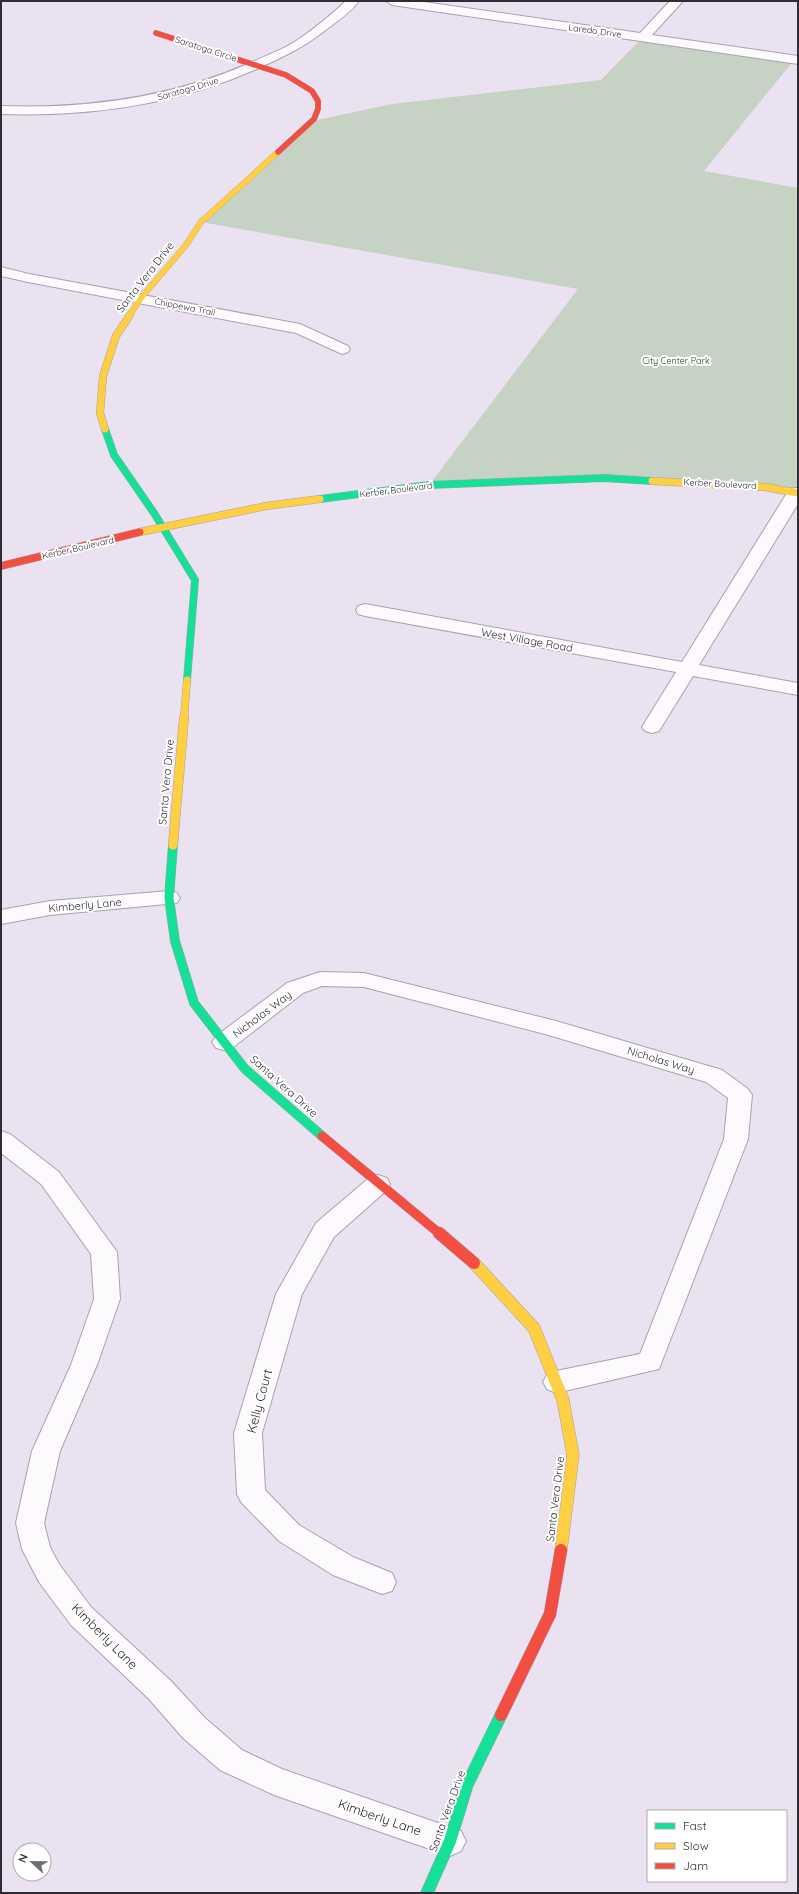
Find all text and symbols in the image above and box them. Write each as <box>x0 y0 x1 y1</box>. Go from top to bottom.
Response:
street label: Laredo Drive <box>568 21 622 40</box>
street label: Saratoga Circle <box>174 33 238 64</box>
street label: Saratoga Drive <box>156 75 220 102</box>
street label: Santa Vera Drive <box>113 239 177 315</box>
street label: Chippewa Trail <box>154 295 216 318</box>
park label: City Center Park <box>642 355 710 366</box>
street label: Kerber Boulevard <box>683 476 757 491</box>
street label: Kerber Boulevard <box>359 480 433 499</box>
street label: Kerber Boulevard <box>41 534 115 561</box>
street label: West Village Road <box>480 625 574 655</box>
street label: Santa Vera Drive <box>155 738 177 826</box>
street label: Kimberly Lane <box>48 895 122 915</box>
street label: Nicholas Way <box>230 987 294 1041</box>
street label: Nicholas Way <box>626 1043 696 1077</box>
street label: Santa Vera Drive <box>247 1052 321 1120</box>
street label: Kelly Court <box>243 1367 275 1435</box>
street label: Santa Vera Drive <box>543 1455 567 1543</box>
street label: Kimberly Lane <box>69 1600 141 1672</box>
street label: Santa Vera Drive <box>426 1768 468 1854</box>
street label: Kimberly Lane <box>336 1795 424 1839</box>
legend <box>647 1810 787 1882</box>
text: Fast <box>683 1818 707 1833</box>
text: Slow <box>683 1838 709 1853</box>
north arrow <box>12 1842 52 1882</box>
text: N <box>15 1852 31 1865</box>
text: Jam <box>683 1858 708 1873</box>

